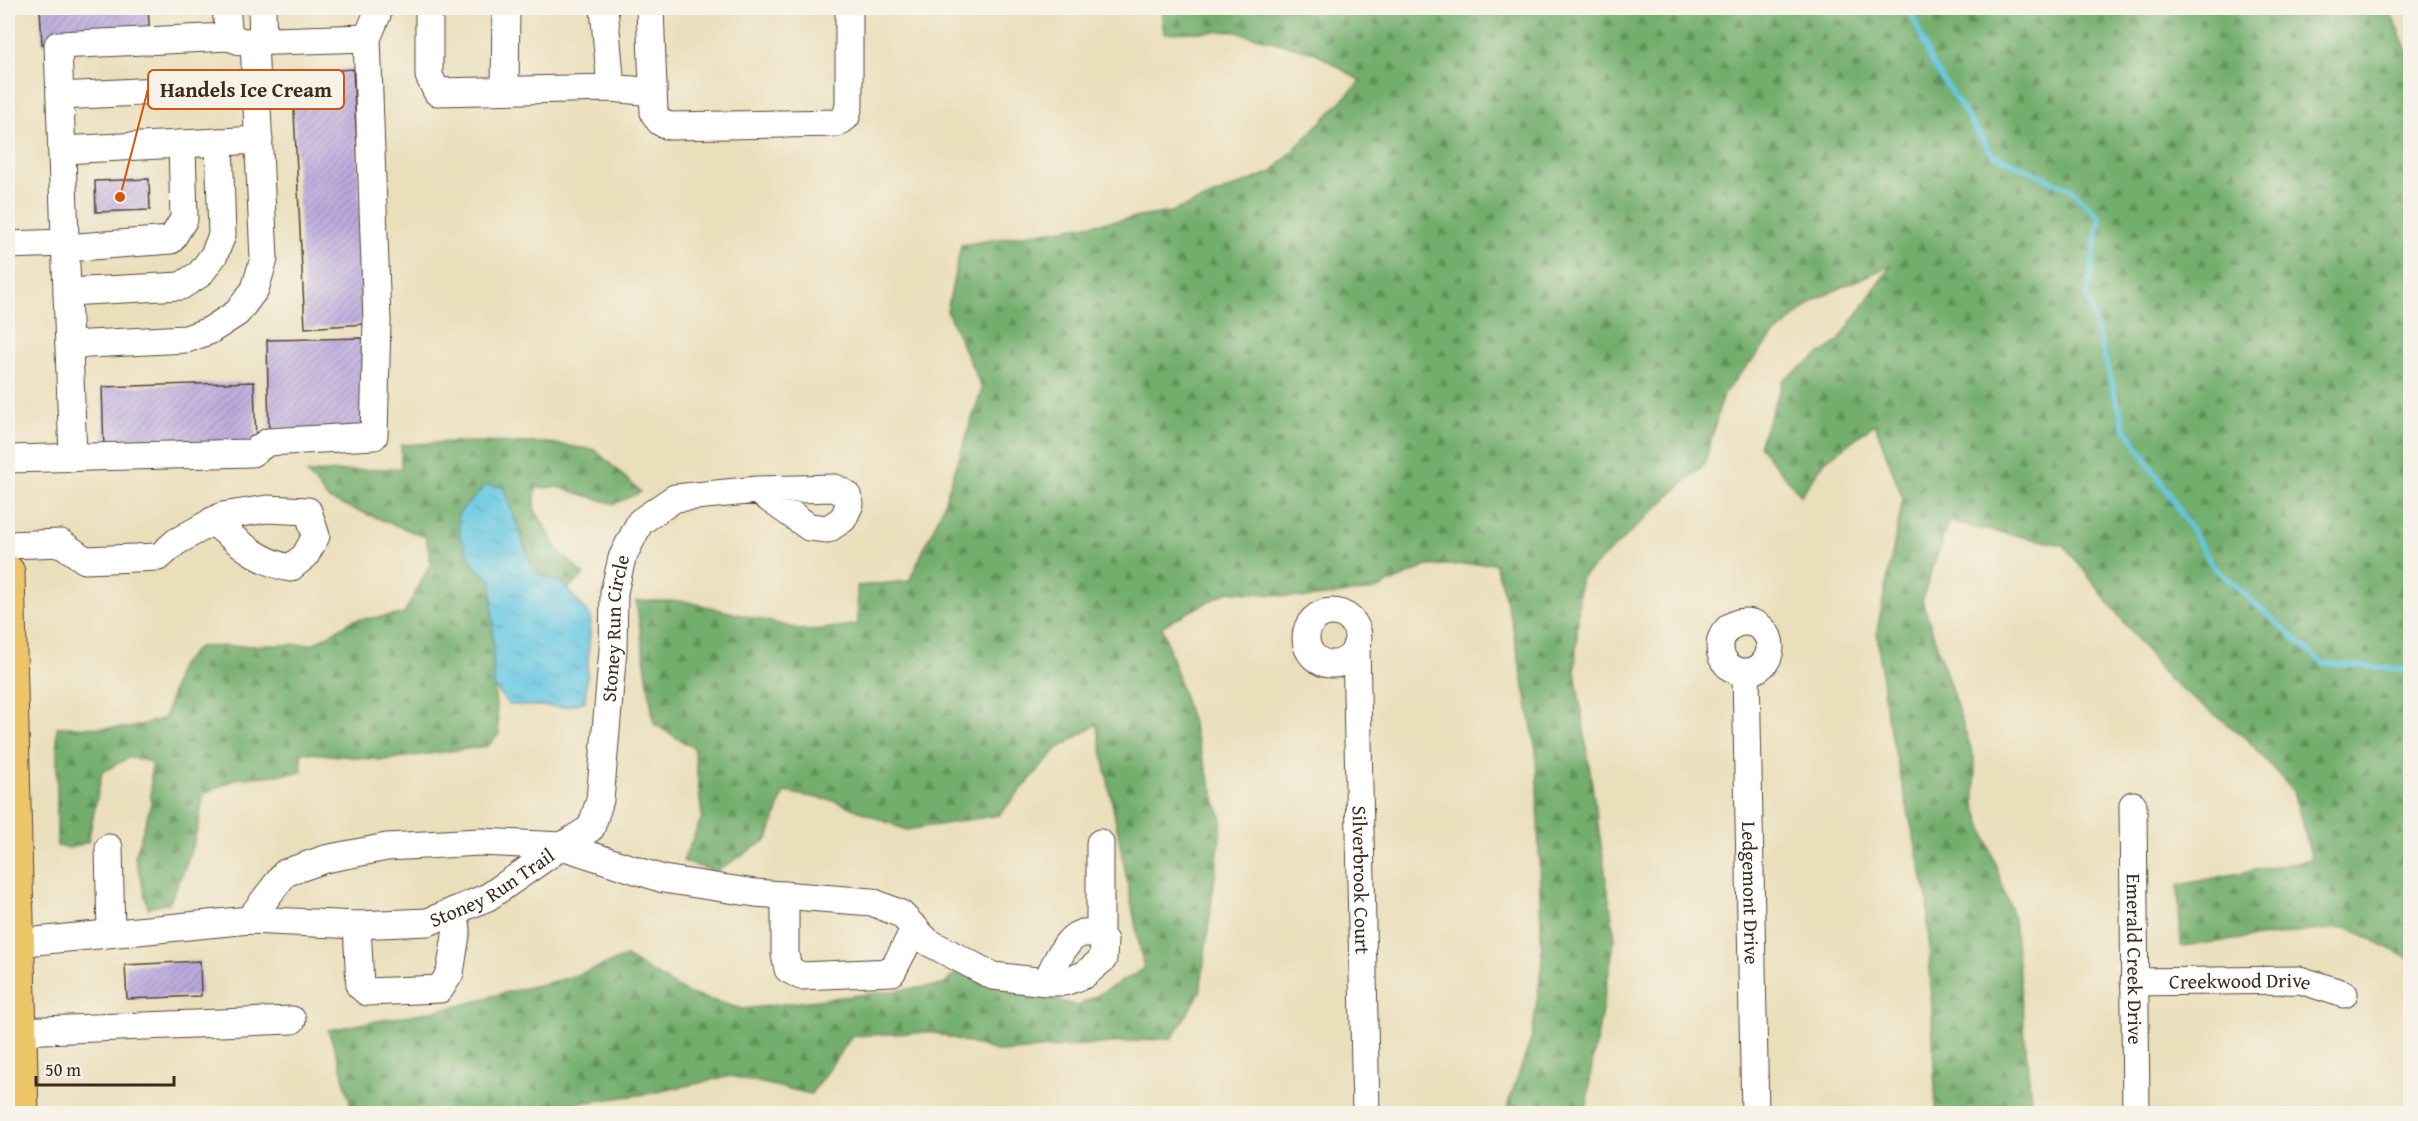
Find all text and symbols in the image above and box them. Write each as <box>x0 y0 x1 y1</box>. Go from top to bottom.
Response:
callout: Handels Ice Cream <box>148 70 344 109</box>
text: Handels Ice Cream <box>160 74 332 105</box>
street label: Stoney Run Circle <box>594 552 636 703</box>
street label: Silverbrook Court <box>1345 805 1378 955</box>
street label: Ledgemont Drive <box>1735 821 1767 965</box>
street label: Stoney Run Trail <box>425 840 560 934</box>
street label: Emerald Creek Drive <box>2120 873 2150 1045</box>
street label: Creekwood Drive <box>2169 965 2315 997</box>
scale bar <box>36 1049 174 1087</box>
text: 50 m <box>45 1056 81 1083</box>

